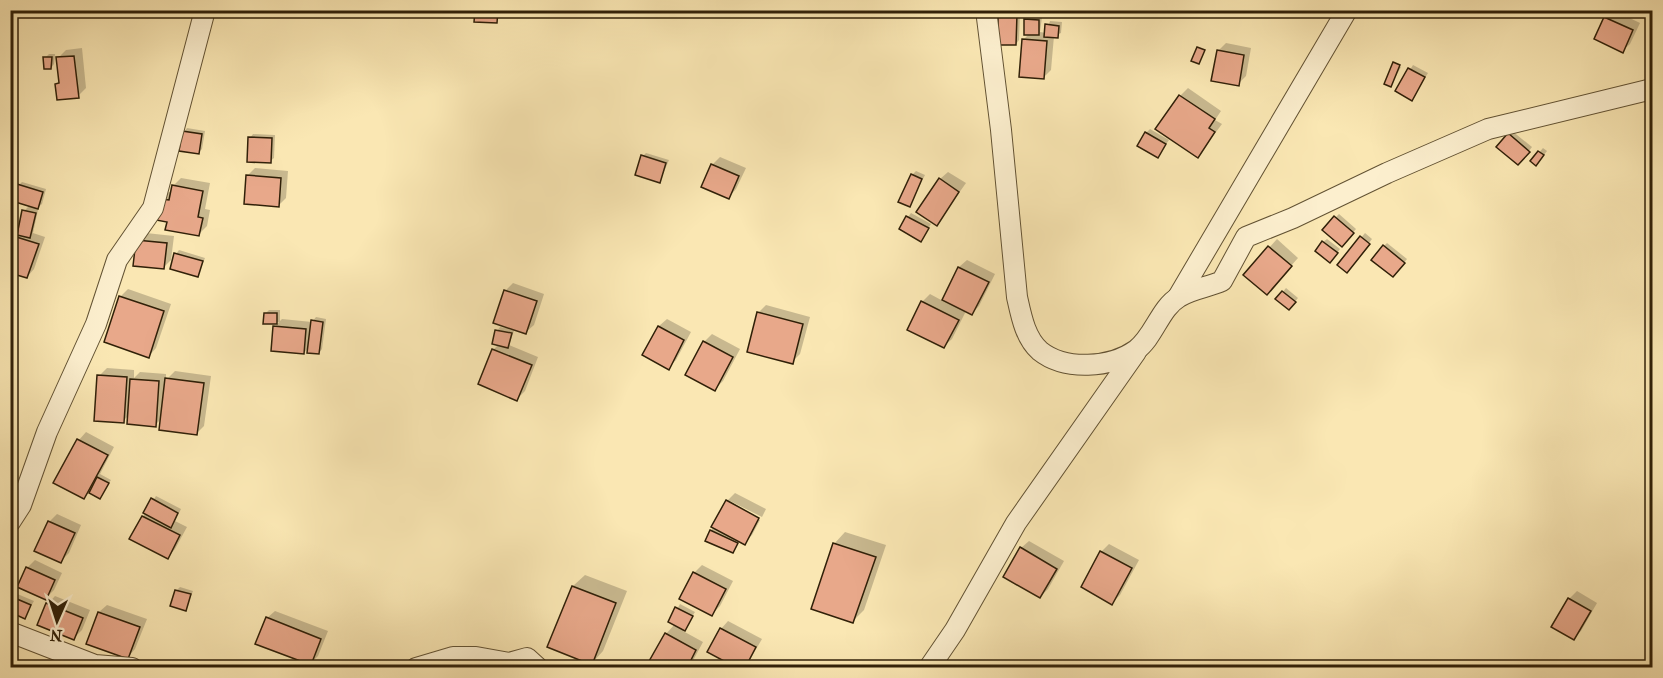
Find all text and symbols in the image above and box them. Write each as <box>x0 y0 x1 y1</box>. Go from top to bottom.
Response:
north arrow <box>27 591 87 651</box>
text: N <box>49 626 63 645</box>

